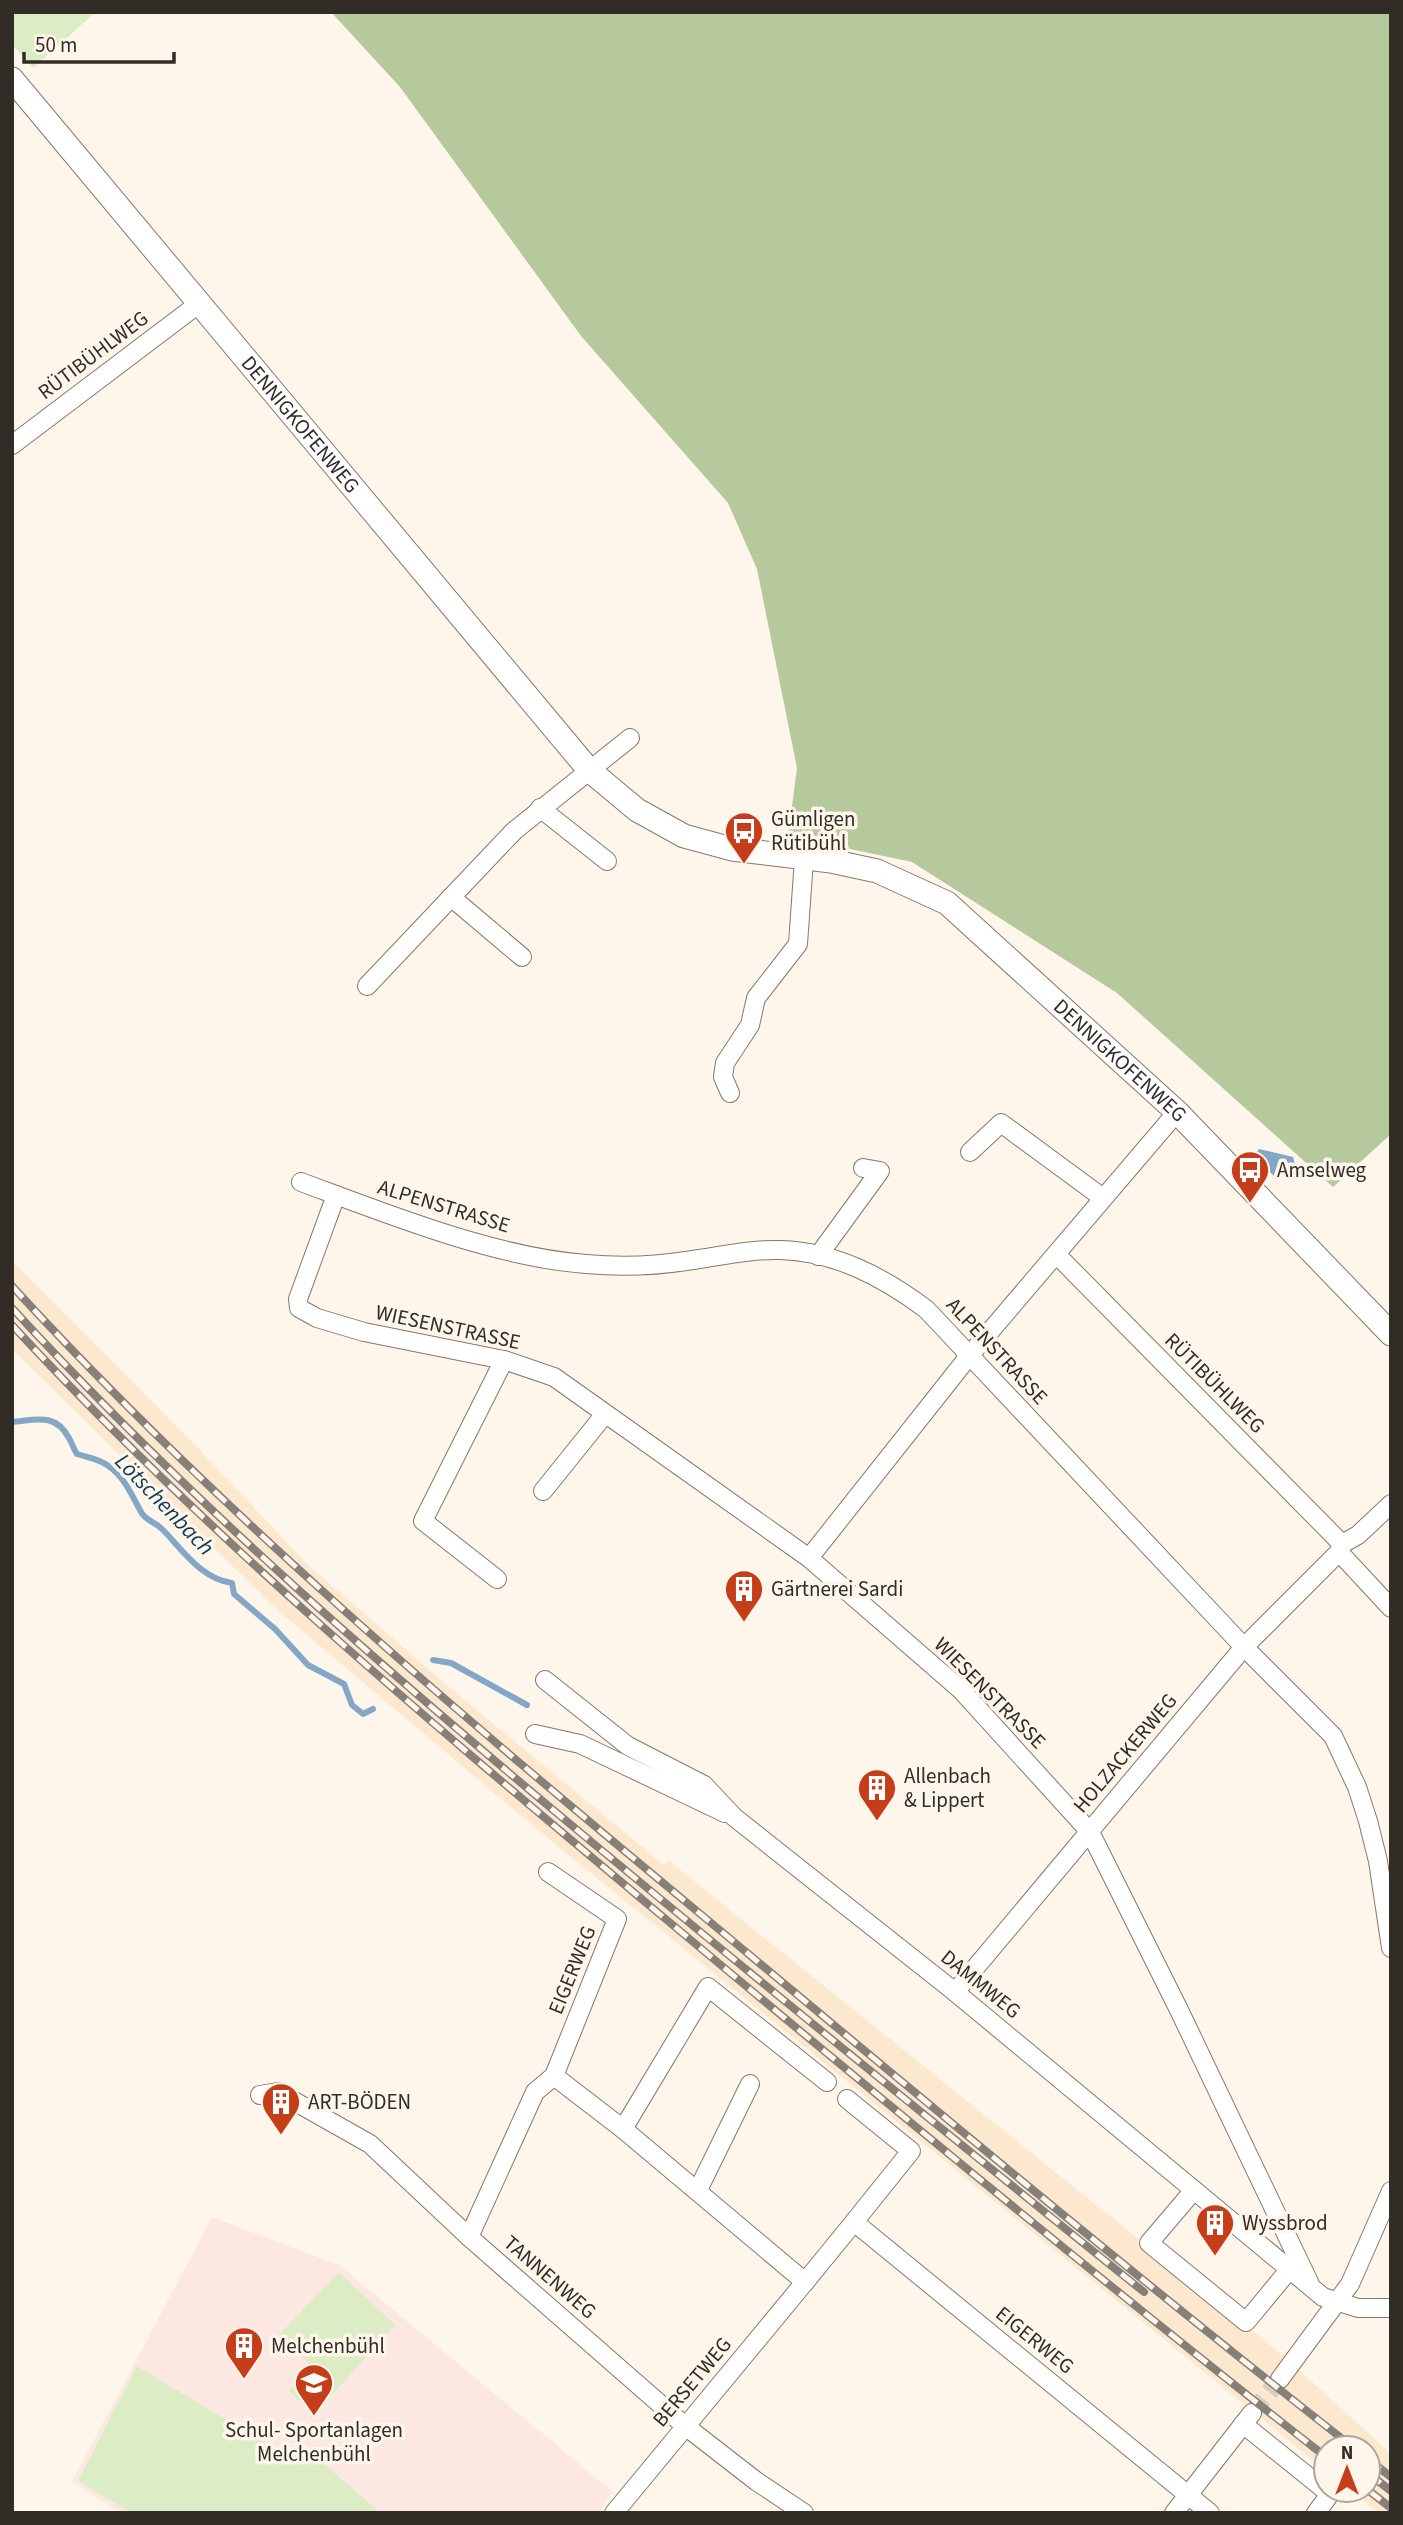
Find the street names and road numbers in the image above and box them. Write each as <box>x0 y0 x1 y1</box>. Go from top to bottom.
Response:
street label: RÜTIBÜHLWEG <box>31 303 155 407</box>
street label: DENNIGKOFENWEG <box>234 349 367 500</box>
street label: DENNIGKOFENWEG <box>1047 992 1194 1129</box>
street label: ALPENSTRASSE <box>374 1172 514 1240</box>
street label: ALPENSTRASSE <box>939 1291 1055 1411</box>
street label: WIESENSTRASSE <box>373 1297 523 1357</box>
street label: RÜTIBÜHLWEG <box>1158 1326 1272 1440</box>
street label: WIESENSTRASSE <box>927 1630 1053 1756</box>
street label: HOLZACKERWEG <box>1066 1687 1184 1819</box>
street label: EIGERWEG <box>541 1921 603 2019</box>
street label: DAMMWEG <box>935 1942 1027 2026</box>
street label: TANNENWEG <box>497 2228 603 2326</box>
street label: EIGERWEG <box>989 2299 1081 2381</box>
street label: BERSETWEG <box>645 2331 739 2433</box>

